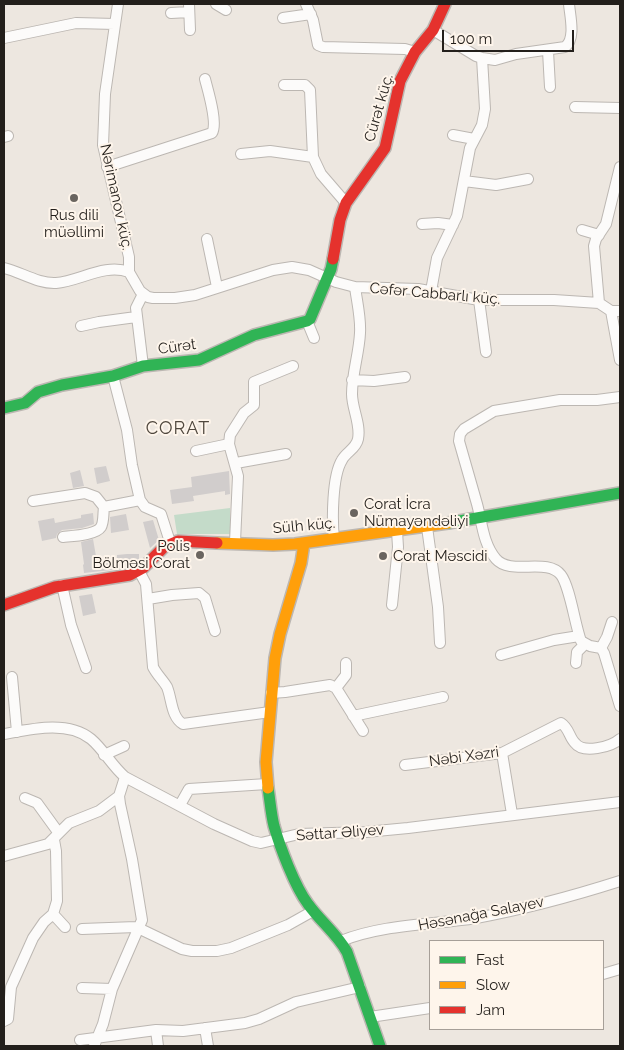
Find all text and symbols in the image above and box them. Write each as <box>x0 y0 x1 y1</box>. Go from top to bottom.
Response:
scale bar <box>444 20 576 52</box>
text: 100 m <box>450 30 492 48</box>
street label: Cürət küç. <box>361 72 397 144</box>
street label: Nərimanov küç. <box>96 142 136 252</box>
marker: Rus dili müəllimi <box>68 192 80 204</box>
place label: Rus dili müəllimi <box>44 206 104 241</box>
street label: Cəfər Cabbarlı küç. <box>369 279 501 309</box>
street label: Cürət <box>157 335 197 359</box>
district label: CORAT <box>145 418 211 440</box>
place label: Corat İcra Nümayəndəliyi <box>364 495 469 530</box>
marker: Corat İcra Nümayəndəliyi <box>348 507 360 519</box>
street label: Sülh küç. <box>272 514 336 538</box>
place label: Polis Bölmәsi Corat <box>92 537 190 572</box>
place label: Corat Məscidi <box>393 547 488 565</box>
marker: Polis Bölmәsi Corat <box>194 549 206 561</box>
marker: Corat Məscidi <box>377 550 389 562</box>
street label: Nəbi Xəzri <box>428 743 500 771</box>
street label: Səttar Əliyev <box>296 821 384 845</box>
street label: Həsənağa Salayev <box>417 893 545 935</box>
legend <box>429 940 604 1030</box>
text: Fast <box>476 951 504 969</box>
text: Slow <box>476 976 510 994</box>
text: Jam <box>476 1001 505 1019</box>

